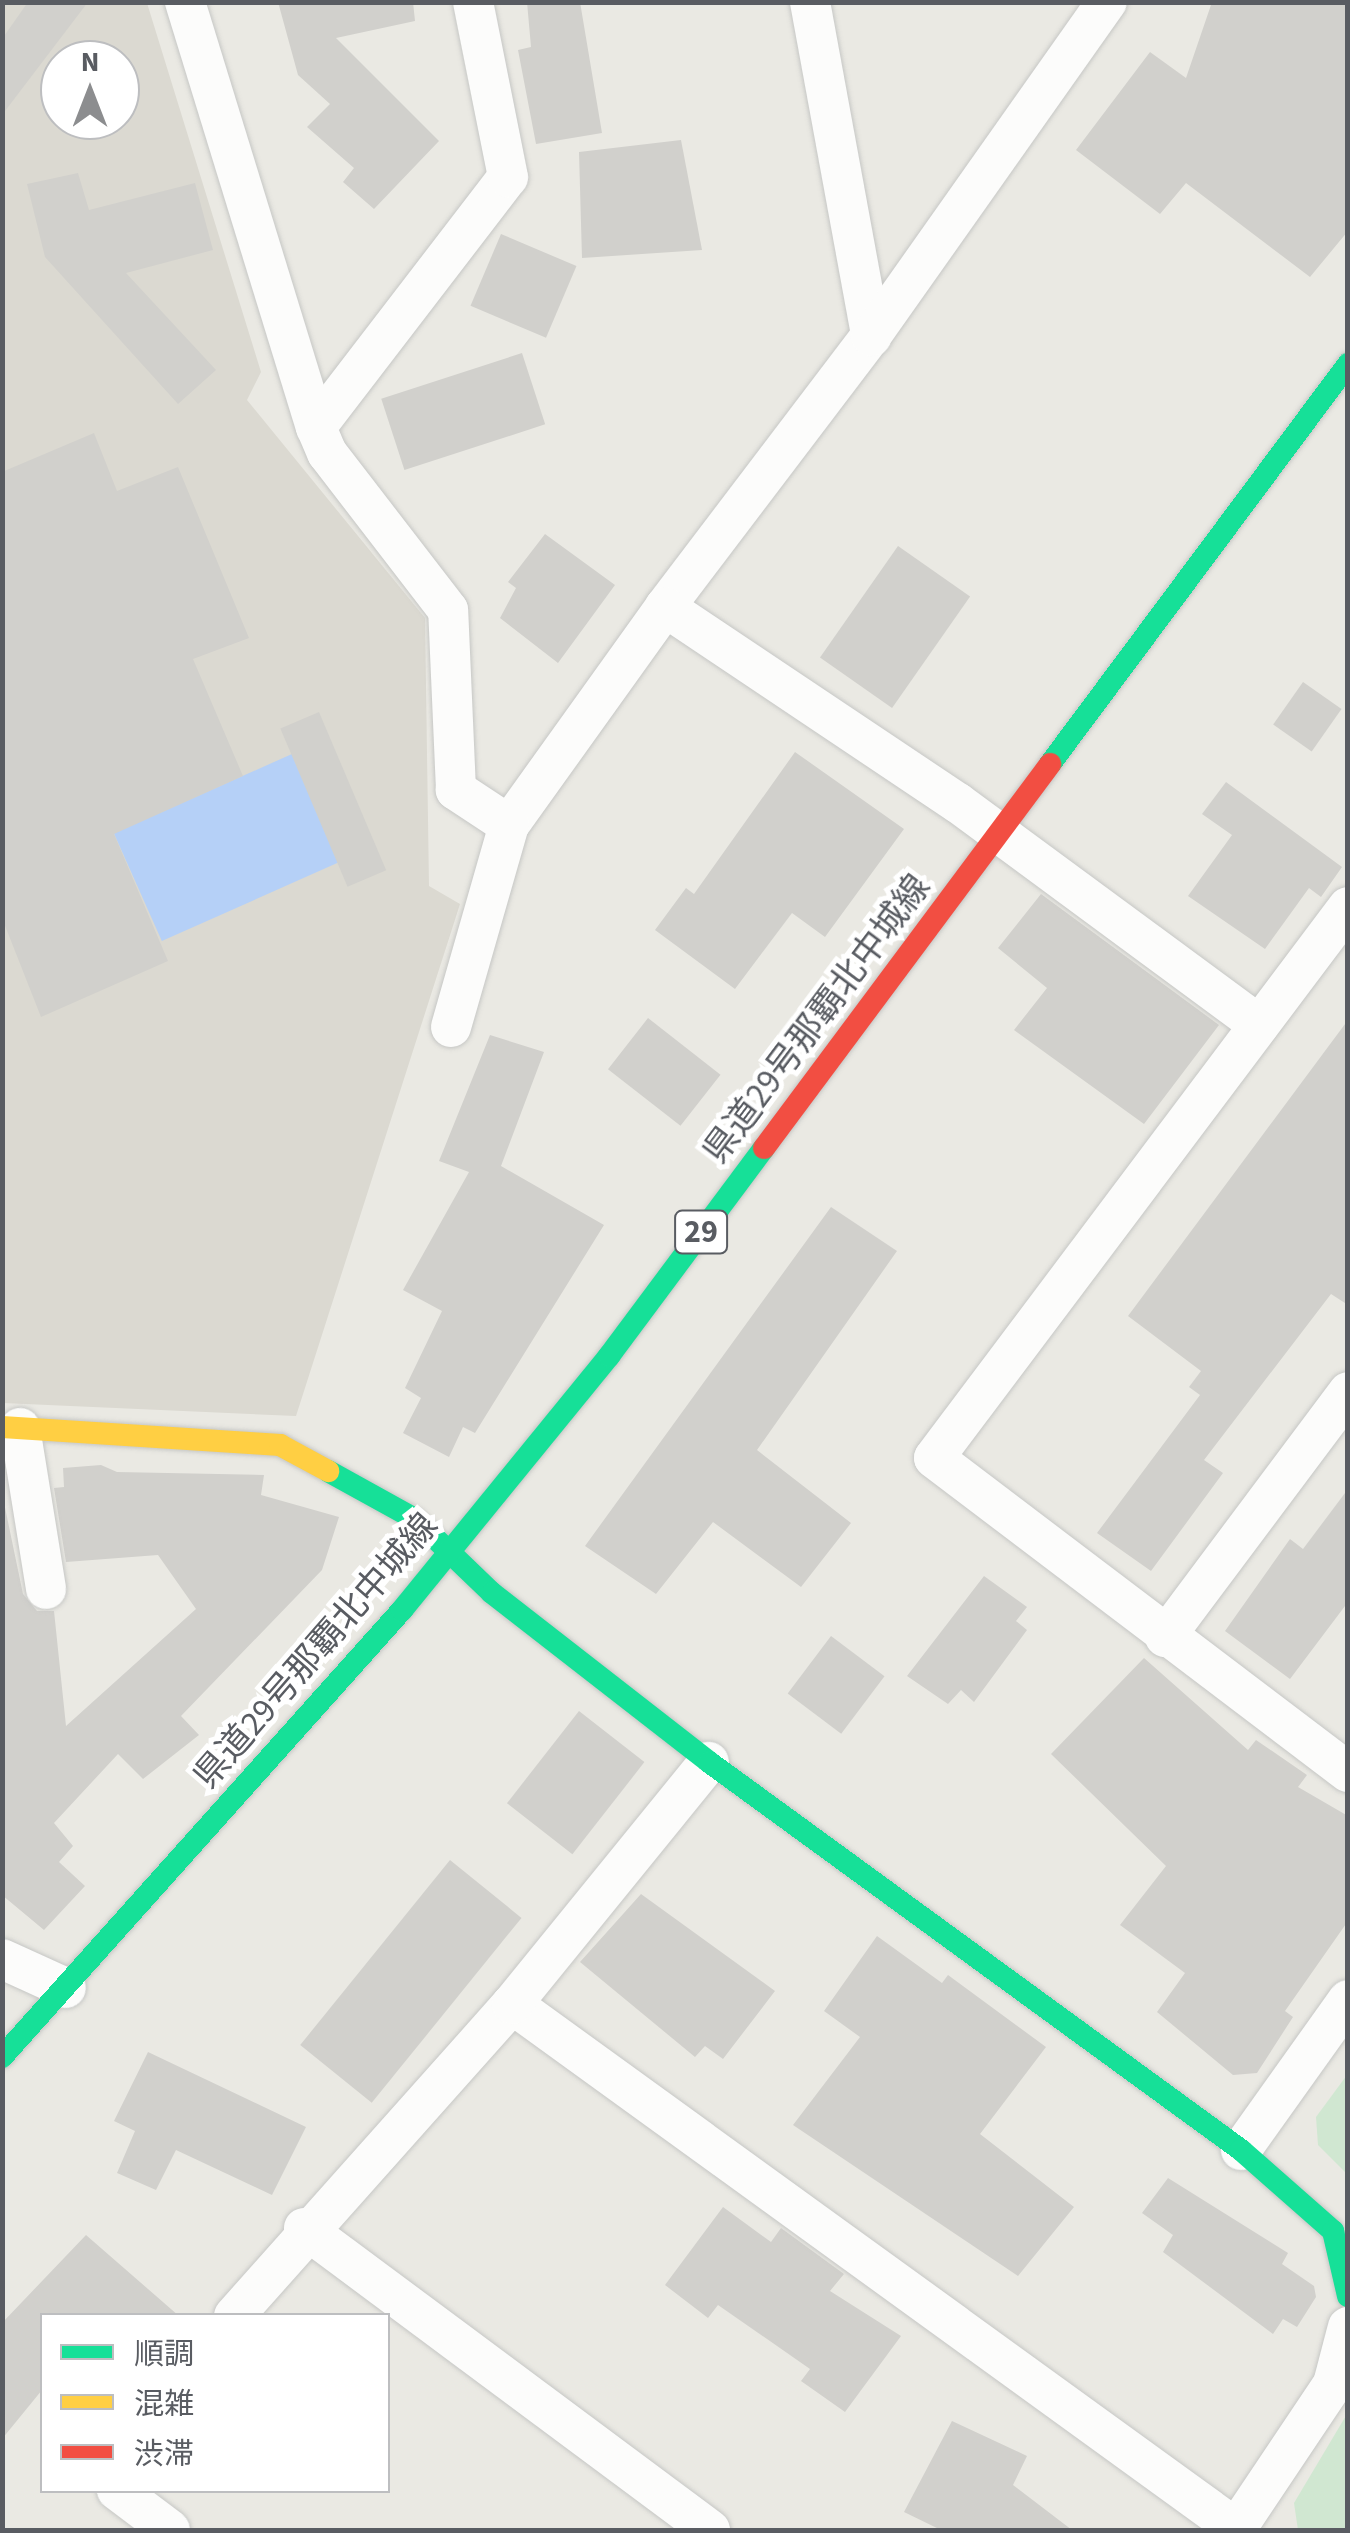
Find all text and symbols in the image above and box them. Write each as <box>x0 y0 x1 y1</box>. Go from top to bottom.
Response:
north arrow <box>40 40 140 140</box>
text: N <box>81 42 99 82</box>
street label: 県道29号那覇北中城線 <box>695 867 939 1171</box>
road number: 29 <box>674 1205 728 1259</box>
street label: 県道29号那覇北中城線 <box>185 1505 447 1797</box>
legend <box>40 2313 390 2493</box>
text: 順調 <box>134 2333 194 2376</box>
text: 混雑 <box>134 2383 194 2426</box>
text: 渋滞 <box>134 2433 194 2476</box>

